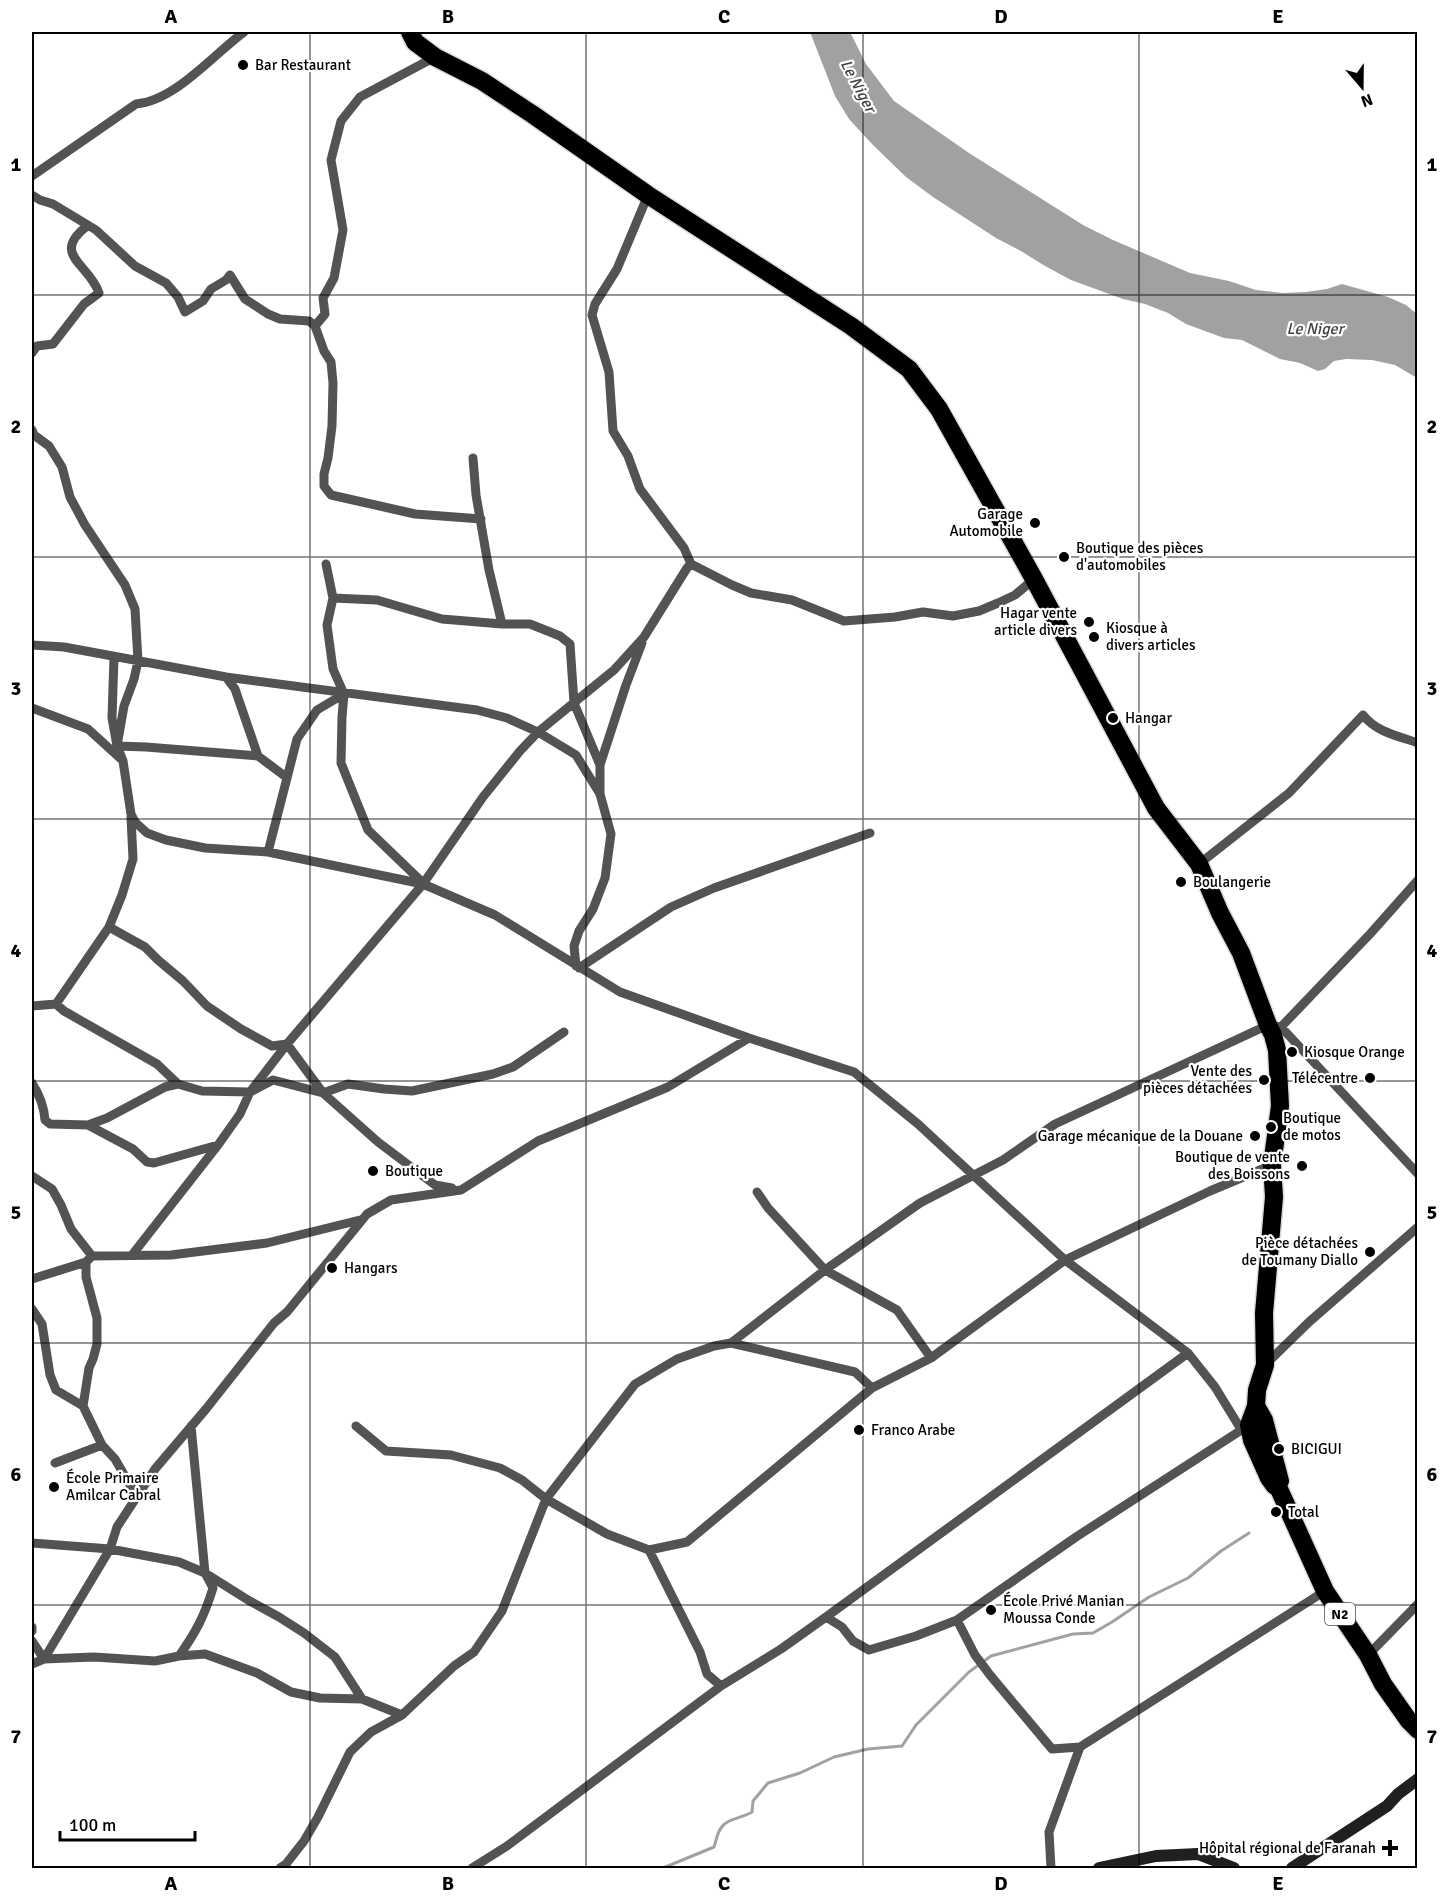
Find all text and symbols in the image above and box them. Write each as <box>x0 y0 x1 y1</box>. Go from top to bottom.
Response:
text: A <box>165 4 178 29</box>
text: B <box>442 4 454 29</box>
text: C <box>718 4 730 29</box>
text: D <box>994 4 1008 29</box>
text: E <box>1272 4 1284 29</box>
place label: Bar Restaurant <box>255 56 351 74</box>
water label: Le Niger <box>836 56 881 118</box>
north arrow <box>1332 57 1392 117</box>
marker: Bar Restaurant <box>236 58 250 72</box>
text: N <box>1358 89 1375 111</box>
text: 1 <box>11 152 22 177</box>
text: 1 <box>1427 152 1438 177</box>
water label: Le Niger <box>1286 319 1346 339</box>
text: 2 <box>11 414 21 439</box>
text: 2 <box>1427 414 1437 439</box>
place label: Garage Automobile <box>949 505 1023 540</box>
marker: Garage Automobile <box>1028 516 1042 530</box>
place label: Boutique des pièces d'automobiles <box>1076 539 1204 574</box>
marker: Boutique des pièces d'automobiles <box>1057 550 1071 564</box>
place label: Hagar vente article divers <box>994 604 1077 639</box>
marker: Hagar vente article divers <box>1082 615 1096 629</box>
place label: Kiosque à divers articles <box>1106 619 1196 654</box>
marker: Kiosque à divers articles <box>1087 630 1101 644</box>
text: 3 <box>11 676 21 701</box>
text: 3 <box>1427 676 1437 701</box>
place label: Hangar <box>1125 709 1172 727</box>
marker: Hangar <box>1106 711 1120 725</box>
place label: Boulangerie <box>1193 873 1271 891</box>
marker: Boulangerie <box>1174 875 1188 889</box>
text: 4 <box>11 938 22 963</box>
text: 4 <box>1427 938 1438 963</box>
place label: Kiosque Orange <box>1304 1043 1405 1061</box>
marker: Kiosque Orange <box>1285 1045 1299 1059</box>
place label: Vente des pièces détachées <box>1143 1062 1252 1097</box>
place label: Télécentre <box>1292 1069 1358 1087</box>
marker: Télécentre <box>1363 1071 1377 1085</box>
marker: Vente des pièces détachées <box>1257 1073 1271 1087</box>
place label: Boutique de motos <box>1283 1109 1341 1144</box>
marker: Boutique de motos <box>1264 1120 1278 1134</box>
place label: Garage mécanique de la Douane <box>1038 1127 1243 1145</box>
marker: Garage mécanique de la Douane <box>1248 1129 1262 1143</box>
place label: Boutique de vente des Boissons <box>1175 1148 1290 1183</box>
marker: Boutique de vente des Boissons <box>1295 1159 1309 1173</box>
place label: Boutique <box>385 1162 443 1180</box>
marker: Boutique <box>366 1164 380 1178</box>
text: 5 <box>11 1200 21 1225</box>
text: 5 <box>1427 1200 1437 1225</box>
place label: Pièce détachées de Toumany Diallo <box>1242 1234 1358 1269</box>
marker: Pièce détachées de Toumany Diallo <box>1363 1245 1377 1259</box>
place label: Hangars <box>344 1259 398 1277</box>
marker: Hangars <box>325 1261 339 1275</box>
place label: Franco Arabe <box>871 1421 955 1439</box>
marker: Franco Arabe <box>852 1423 866 1437</box>
place label: BICIGUI <box>1291 1440 1342 1458</box>
marker: BICIGUI <box>1272 1442 1286 1456</box>
text: 6 <box>11 1462 22 1487</box>
text: 6 <box>1427 1462 1438 1487</box>
place label: École Primaire Amilcar Cabral <box>66 1468 161 1504</box>
marker: École Primaire Amilcar Cabral <box>47 1480 61 1494</box>
place label: Total <box>1288 1503 1319 1521</box>
marker: Total <box>1269 1505 1283 1519</box>
place label: École Privé Manian Moussa Conde <box>1003 1591 1124 1627</box>
marker: École Privé Manian Moussa Conde <box>984 1603 998 1617</box>
road number: N2 <box>1325 1603 1355 1625</box>
text: 7 <box>11 1724 22 1749</box>
text: 7 <box>1427 1724 1438 1749</box>
scale bar <box>60 1804 195 1842</box>
text: 100 m <box>69 1814 116 1836</box>
place label: Hôpital régional de Faranah <box>1199 1839 1376 1857</box>
marker: Hôpital régional de Faranah <box>1381 1839 1399 1857</box>
text: A <box>165 1871 178 1896</box>
text: B <box>442 1871 454 1896</box>
text: C <box>718 1871 730 1896</box>
text: D <box>994 1871 1008 1896</box>
text: E <box>1272 1871 1284 1896</box>

